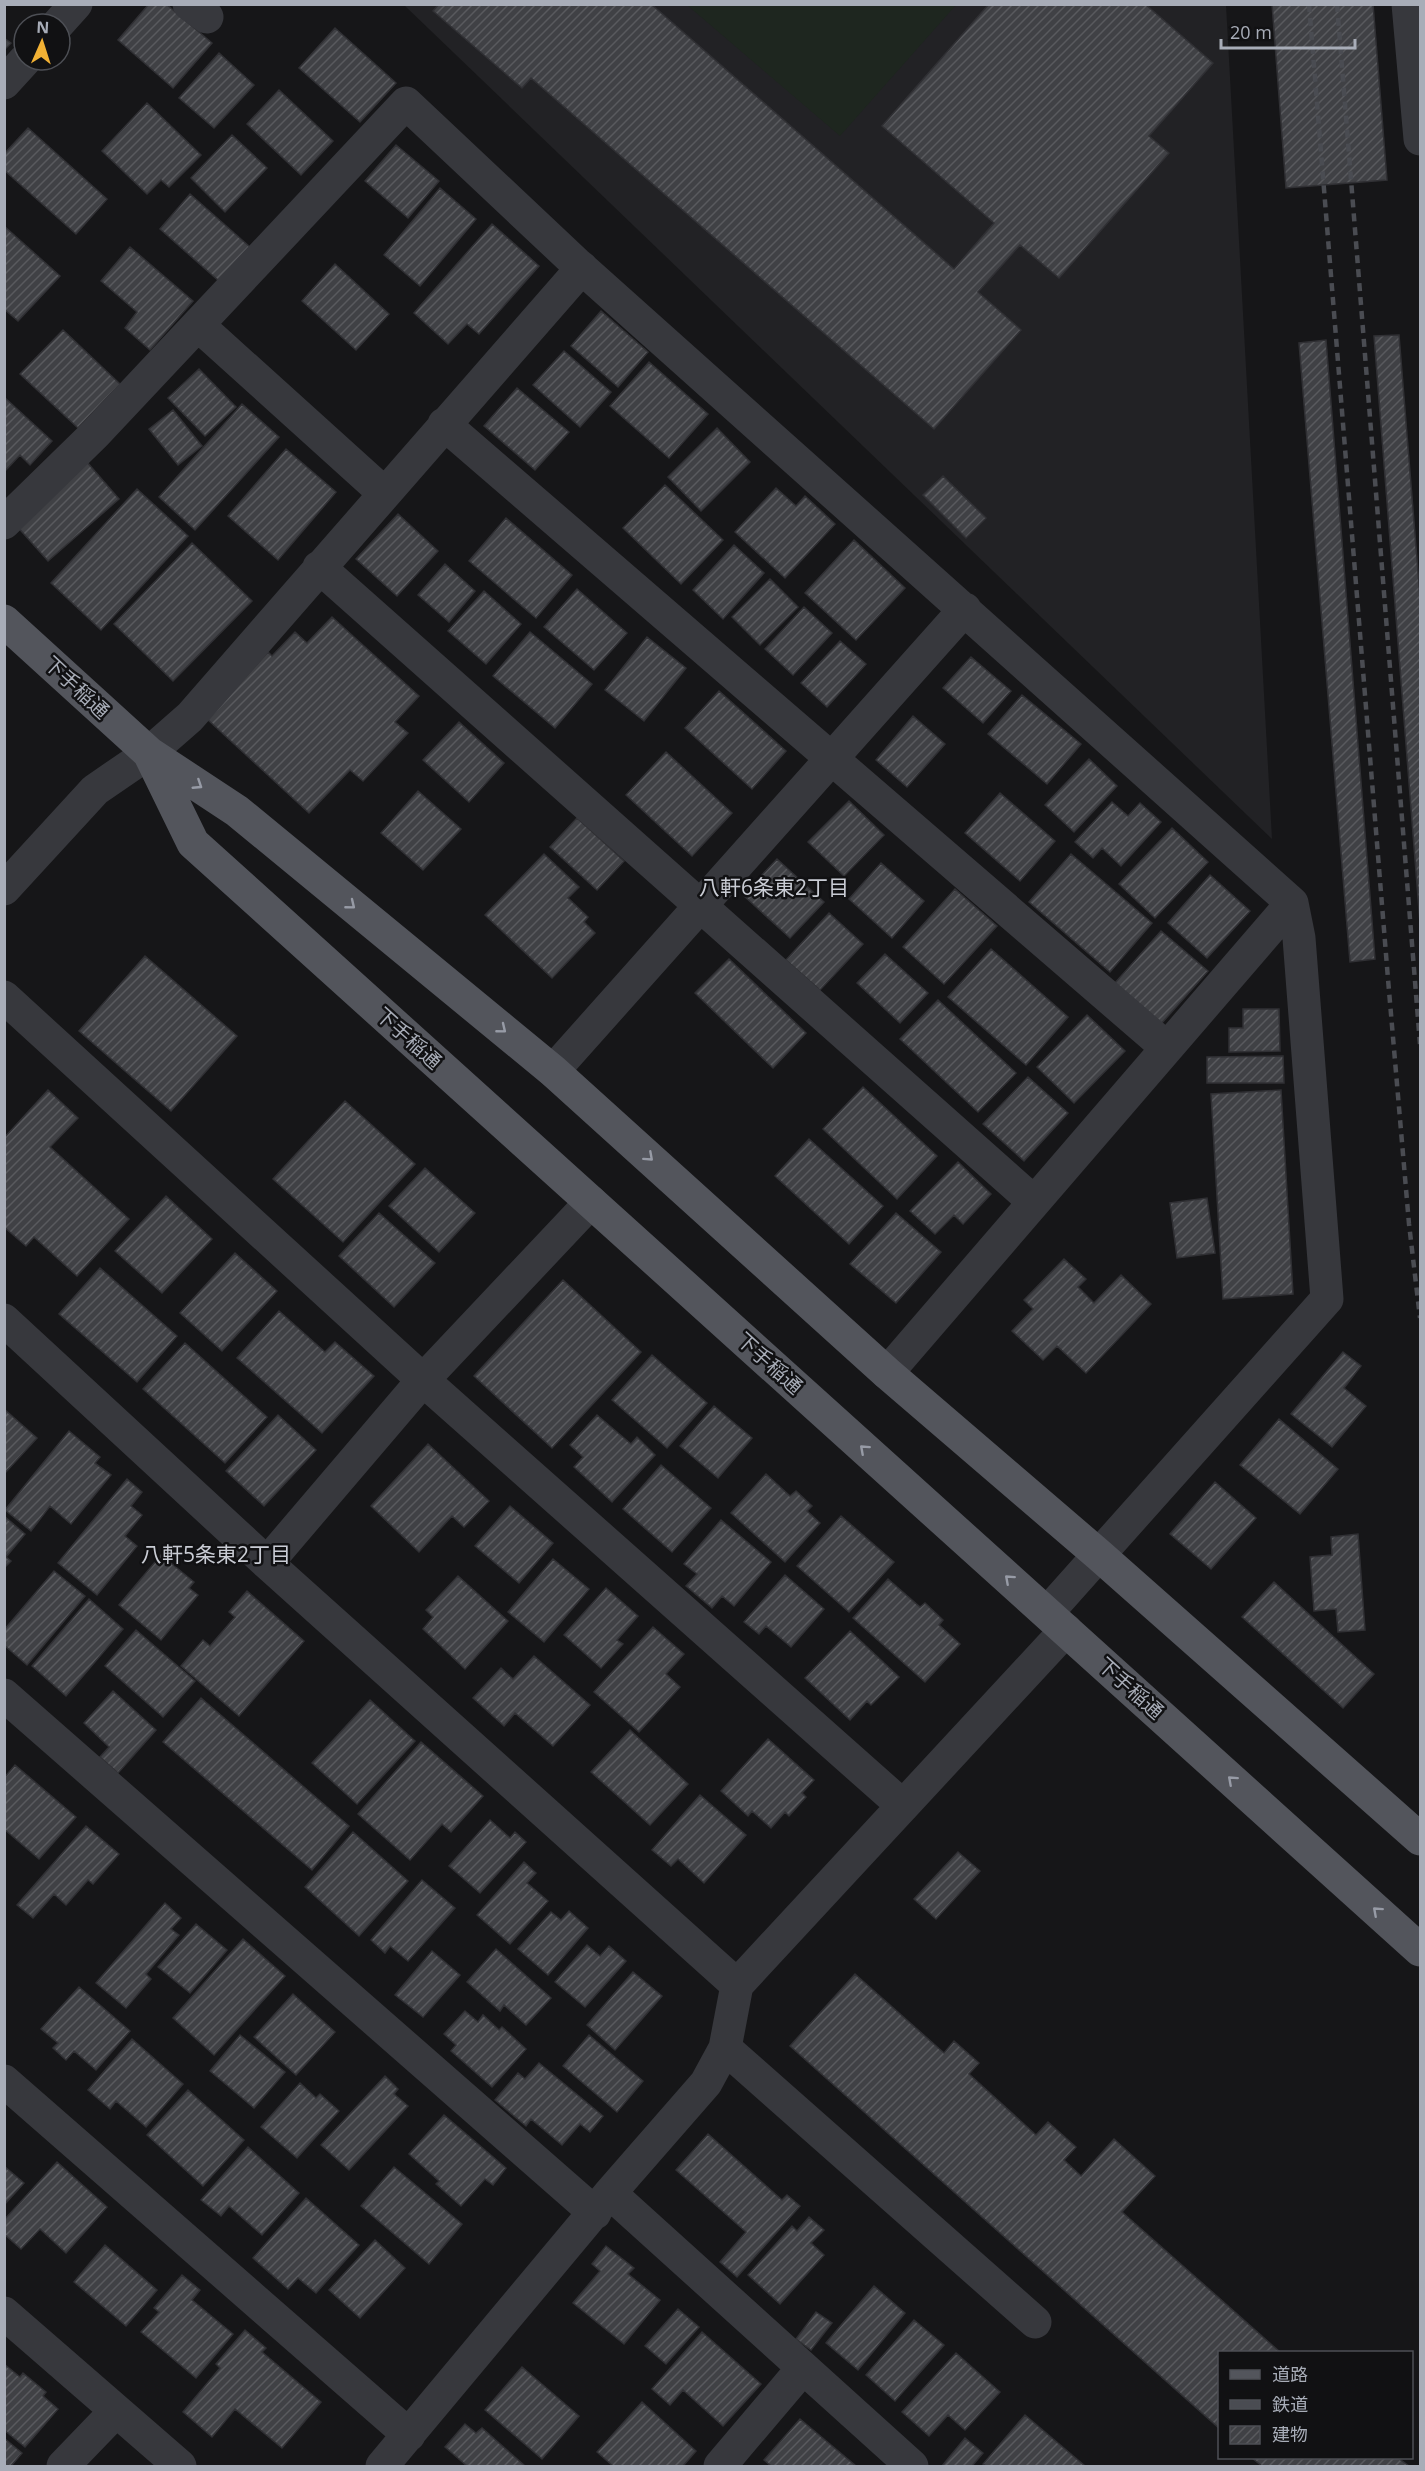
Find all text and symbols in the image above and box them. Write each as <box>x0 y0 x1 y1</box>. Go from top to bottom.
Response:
north arrow <box>12 12 72 72</box>
scale bar <box>1221 12 1354 50</box>
text: N <box>36 16 50 38</box>
text: 20 m <box>1230 20 1272 44</box>
street label: 下手稲通 <box>39 650 115 724</box>
one-way arrow <box>192 778 202 790</box>
district label: 八軒6条東2丁目 <box>699 873 849 901</box>
one-way arrow <box>345 898 356 909</box>
street label: 下手稲通 <box>370 1001 448 1075</box>
one-way arrow <box>495 1022 506 1033</box>
one-way arrow <box>641 1150 652 1161</box>
street label: 下手稲通 <box>731 1326 809 1400</box>
one-way arrow <box>861 1445 871 1456</box>
district label: 八軒5条東2丁目 <box>141 1540 291 1568</box>
one-way arrow <box>1006 1575 1016 1586</box>
street label: 下手稲通 <box>1092 1651 1170 1725</box>
one-way arrow <box>1228 1776 1239 1787</box>
one-way arrow <box>1373 1907 1384 1918</box>
legend <box>1218 2351 1413 2459</box>
text: 道路 <box>1272 2362 1308 2386</box>
text: 鉄道 <box>1272 2392 1308 2416</box>
text: 建物 <box>1272 2422 1308 2446</box>

